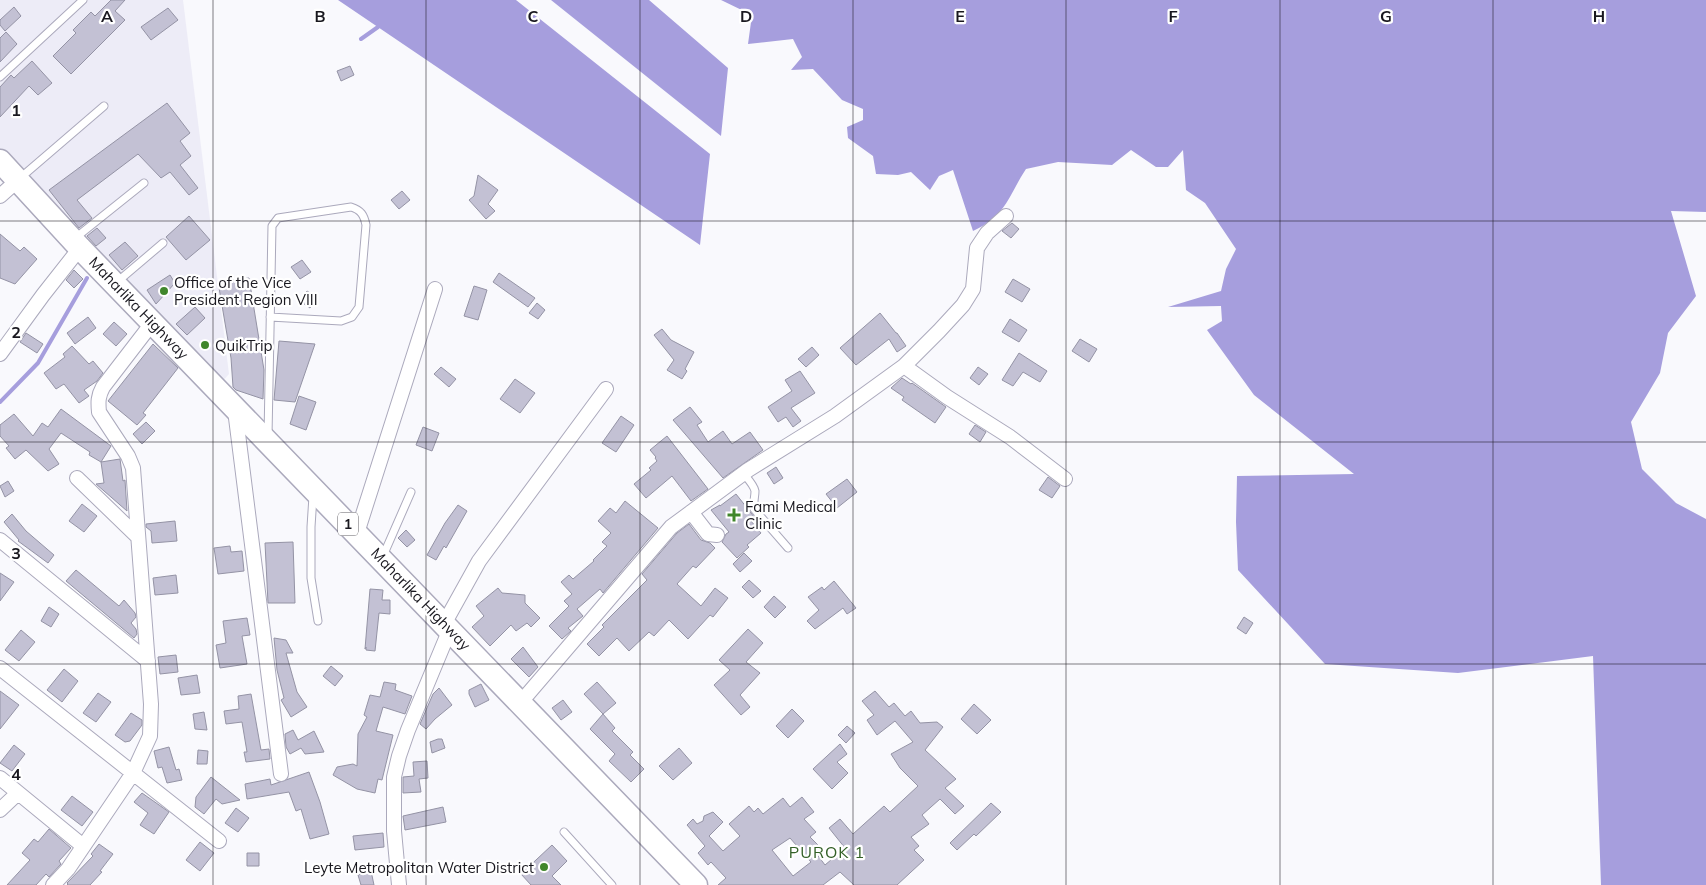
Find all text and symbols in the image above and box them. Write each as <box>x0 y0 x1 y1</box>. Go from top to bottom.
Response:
text: A <box>101 6 113 26</box>
text: B <box>314 6 326 26</box>
text: C <box>528 6 539 26</box>
text: D <box>740 6 752 26</box>
text: E <box>955 6 965 26</box>
text: F <box>1168 6 1178 26</box>
text: G <box>1380 6 1392 26</box>
text: H <box>1593 6 1605 26</box>
text: 1 <box>11 100 21 120</box>
street label: Maharlika Highway <box>85 253 193 363</box>
place label: Office of the Vice President Region VIII <box>174 273 318 309</box>
marker: Office of the Vice President Region VIII <box>158 285 170 297</box>
text: 2 <box>11 322 21 342</box>
place label: QuikTrip <box>215 336 272 355</box>
marker: QuikTrip <box>199 339 211 351</box>
place label: Fami Medical Clinic <box>745 497 836 533</box>
marker: Fami Medical Clinic <box>727 508 741 522</box>
road number: 1 <box>338 512 358 536</box>
text: 3 <box>11 543 21 563</box>
street label: Maharlika Highway <box>367 544 475 654</box>
text: 4 <box>11 764 21 784</box>
district label: PUROK 1 <box>789 842 865 862</box>
place label: Leyte Metropolitan Water District <box>304 858 534 877</box>
marker: Leyte Metropolitan Water District <box>538 861 550 873</box>

